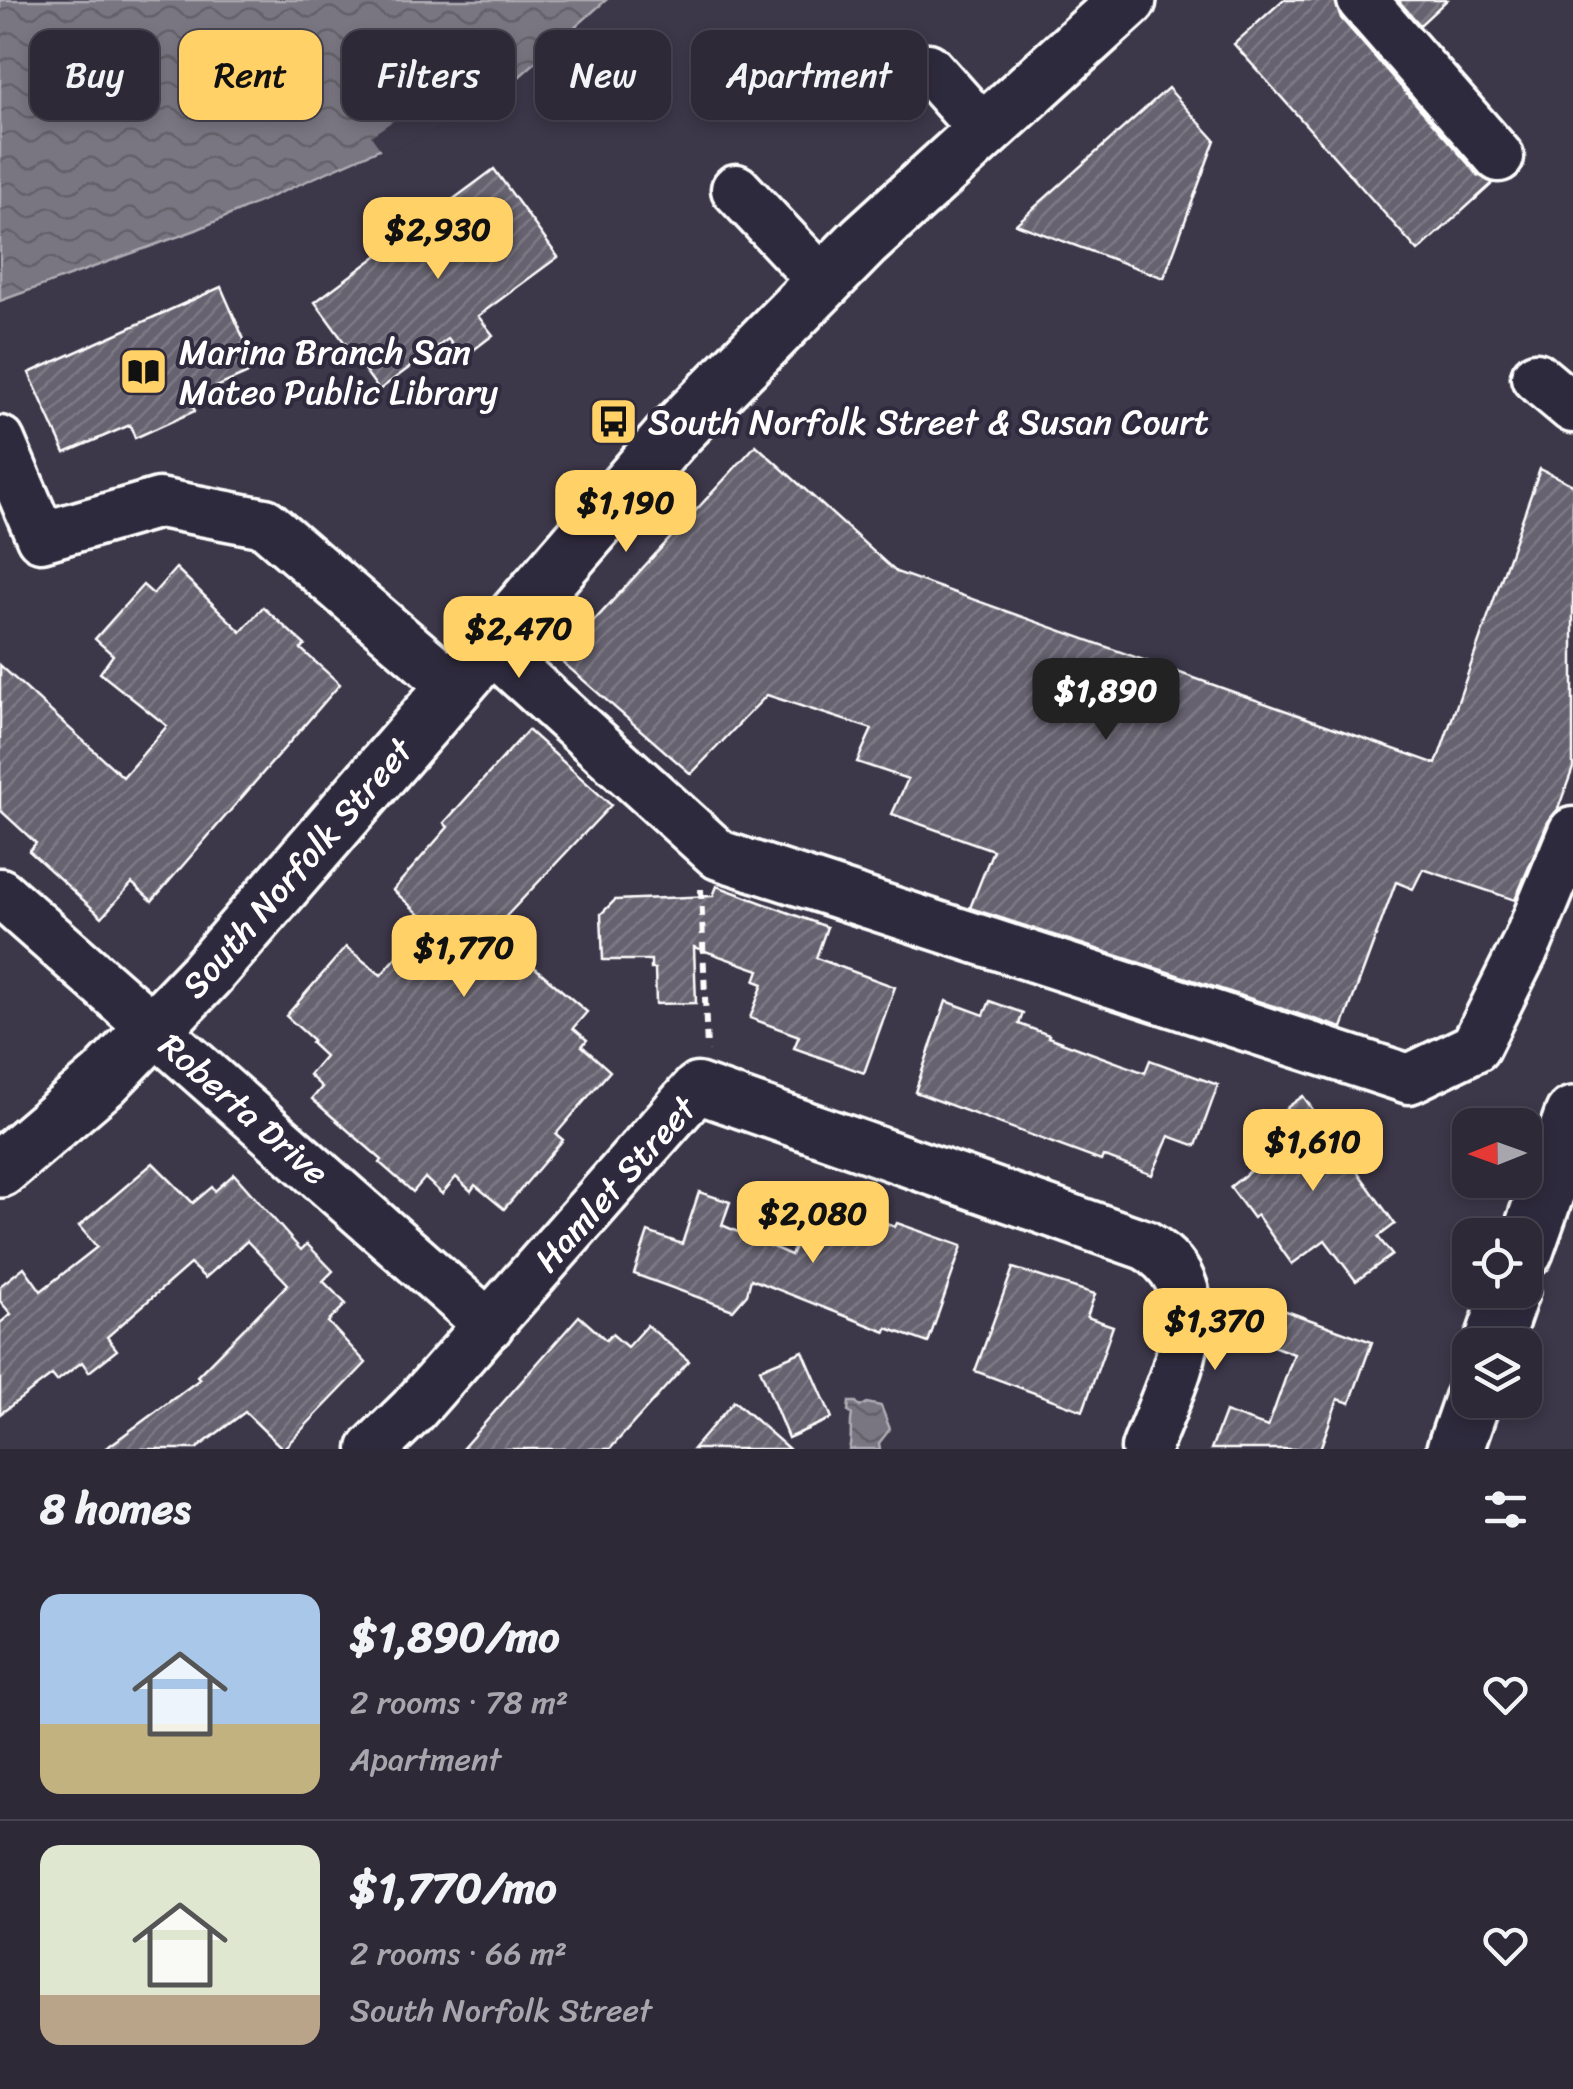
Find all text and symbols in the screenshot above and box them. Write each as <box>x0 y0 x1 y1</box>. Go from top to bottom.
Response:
chip: Buy <box>30 30 159 120</box>
chip: Rent <box>179 30 322 120</box>
chip: Filters <box>342 30 515 120</box>
chip: New <box>535 30 671 120</box>
chip: Apartment <box>691 30 927 120</box>
pin: $2,930 <box>357 197 519 282</box>
text: $2,930 <box>385 201 491 258</box>
place label: Marina Branch San Mateo Public Library <box>179 321 499 423</box>
library icon: Marina Branch San Mateo Public Library <box>118 346 170 398</box>
place label: South Norfolk Street & Susan Court <box>648 391 1209 453</box>
bus stop icon: South Norfolk Street & Susan Court <box>587 396 639 448</box>
pin: $1,190 <box>545 470 707 555</box>
text: $1,190 <box>577 474 675 531</box>
pin: $2,470 <box>438 596 600 681</box>
text: $2,470 <box>465 600 573 657</box>
pin: $1,890 <box>1025 658 1187 743</box>
text: $1,890 <box>1054 662 1158 719</box>
street label: South Norfolk Street <box>165 722 430 1013</box>
pin: $1,770 <box>383 915 545 1000</box>
text: $1,770 <box>414 919 514 976</box>
street label: Roberta Drive <box>144 1017 344 1201</box>
street label: Hamlet Street <box>518 1080 713 1287</box>
north arrow <box>1452 1108 1542 1198</box>
map controls <box>1452 1108 1542 1418</box>
pin: $1,610 <box>1232 1109 1394 1194</box>
text: $1,610 <box>1265 1113 1361 1170</box>
pin: $2,080 <box>732 1181 894 1266</box>
text: $2,080 <box>759 1185 867 1242</box>
button: locate <box>1452 1218 1542 1308</box>
pin: $1,370 <box>1134 1288 1296 1373</box>
text: $1,370 <box>1165 1292 1265 1349</box>
button: layers <box>1452 1328 1542 1418</box>
text: 8 homes <box>40 1472 191 1546</box>
icon: filters <box>1478 1482 1533 1537</box>
text: $1,890/mo <box>350 1600 560 1674</box>
icon: home <box>120 1634 240 1754</box>
icon: heart <box>1478 1667 1533 1722</box>
text: 2 rooms · 78 m² <box>350 1674 568 1731</box>
text: Apartment <box>350 1731 501 1788</box>
text: $1,770/mo <box>350 1851 557 1925</box>
icon: home <box>120 1885 240 2005</box>
icon: heart <box>1478 1918 1533 1973</box>
text: 2 rooms · 66 m² <box>350 1925 567 1982</box>
text: South Norfolk Street <box>350 1982 652 2039</box>

